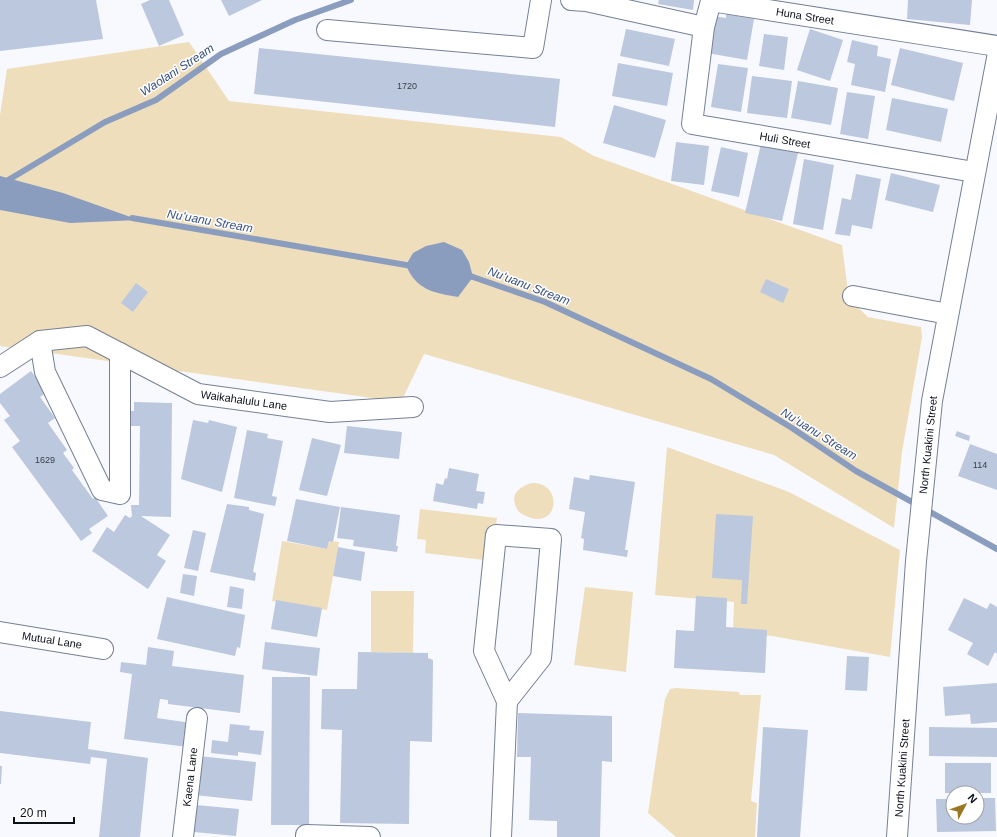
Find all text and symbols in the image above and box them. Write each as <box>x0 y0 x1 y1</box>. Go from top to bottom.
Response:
street label: Huna Street <box>775 5 835 27</box>
water label: Waolani Stream <box>137 41 217 99</box>
house number: 1720 <box>397 81 417 91</box>
street label: Huli Street <box>759 130 811 150</box>
water label: Nuʻuanu Stream <box>166 207 254 235</box>
water label: Nuʻuanu Stream <box>486 264 572 308</box>
street label: Waikahalulu Lane <box>200 388 288 412</box>
street label: North Kuakini Street <box>917 395 939 495</box>
water label: Nuʻuanu Stream <box>779 405 859 463</box>
house number: 1629 <box>35 455 55 465</box>
house number: 114 <box>973 460 987 470</box>
street label: Mutual Lane <box>21 629 83 651</box>
street label: North Kuakini Street <box>893 718 911 818</box>
street label: Kaena Lane <box>180 747 200 807</box>
north arrow <box>945 785 985 825</box>
text: N <box>965 792 980 805</box>
scale bar <box>14 799 74 825</box>
text: 20 m <box>20 806 47 820</box>

